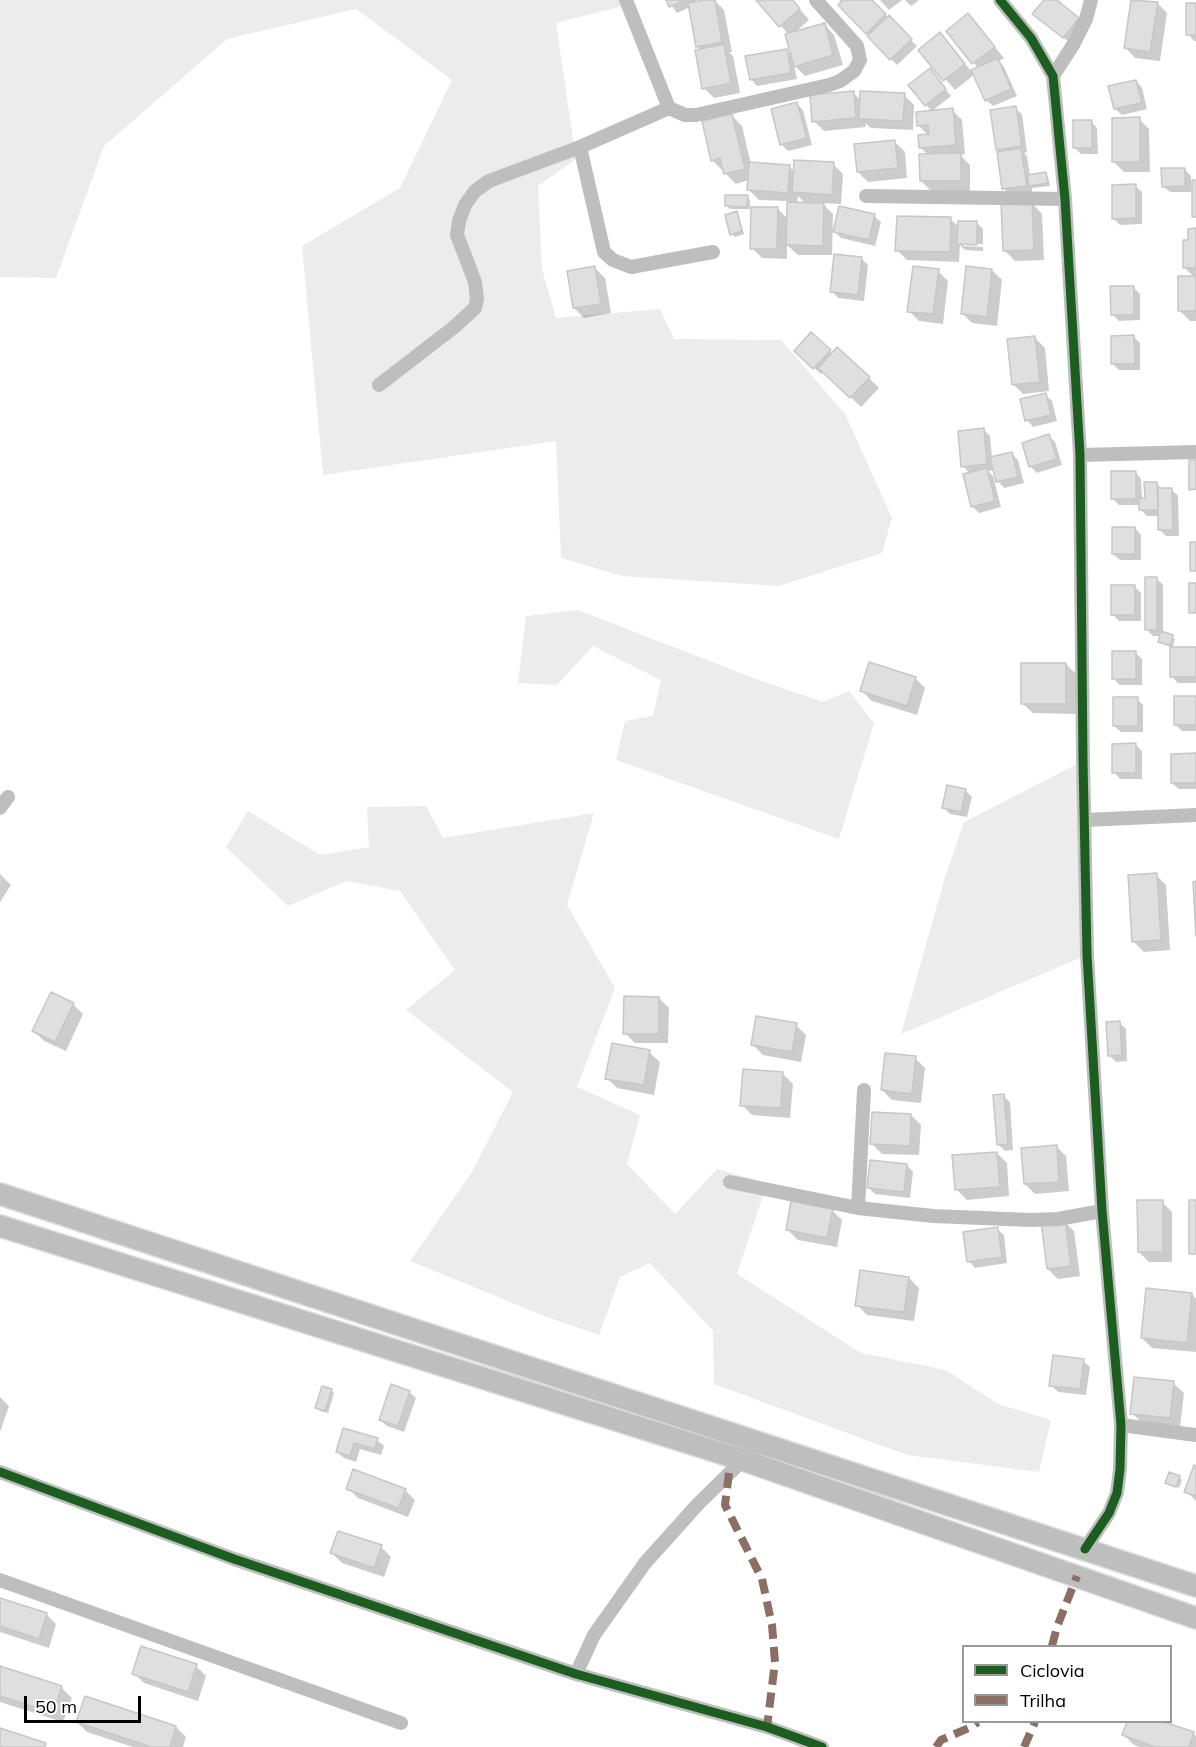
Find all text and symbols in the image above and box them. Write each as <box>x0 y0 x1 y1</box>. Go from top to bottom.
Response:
legend <box>962 1645 1172 1723</box>
text: Ciclovia <box>1020 1659 1085 1682</box>
scale bar <box>27 1684 144 1722</box>
text: Trilha <box>1020 1689 1066 1712</box>
text: 50 m <box>35 1695 77 1718</box>

